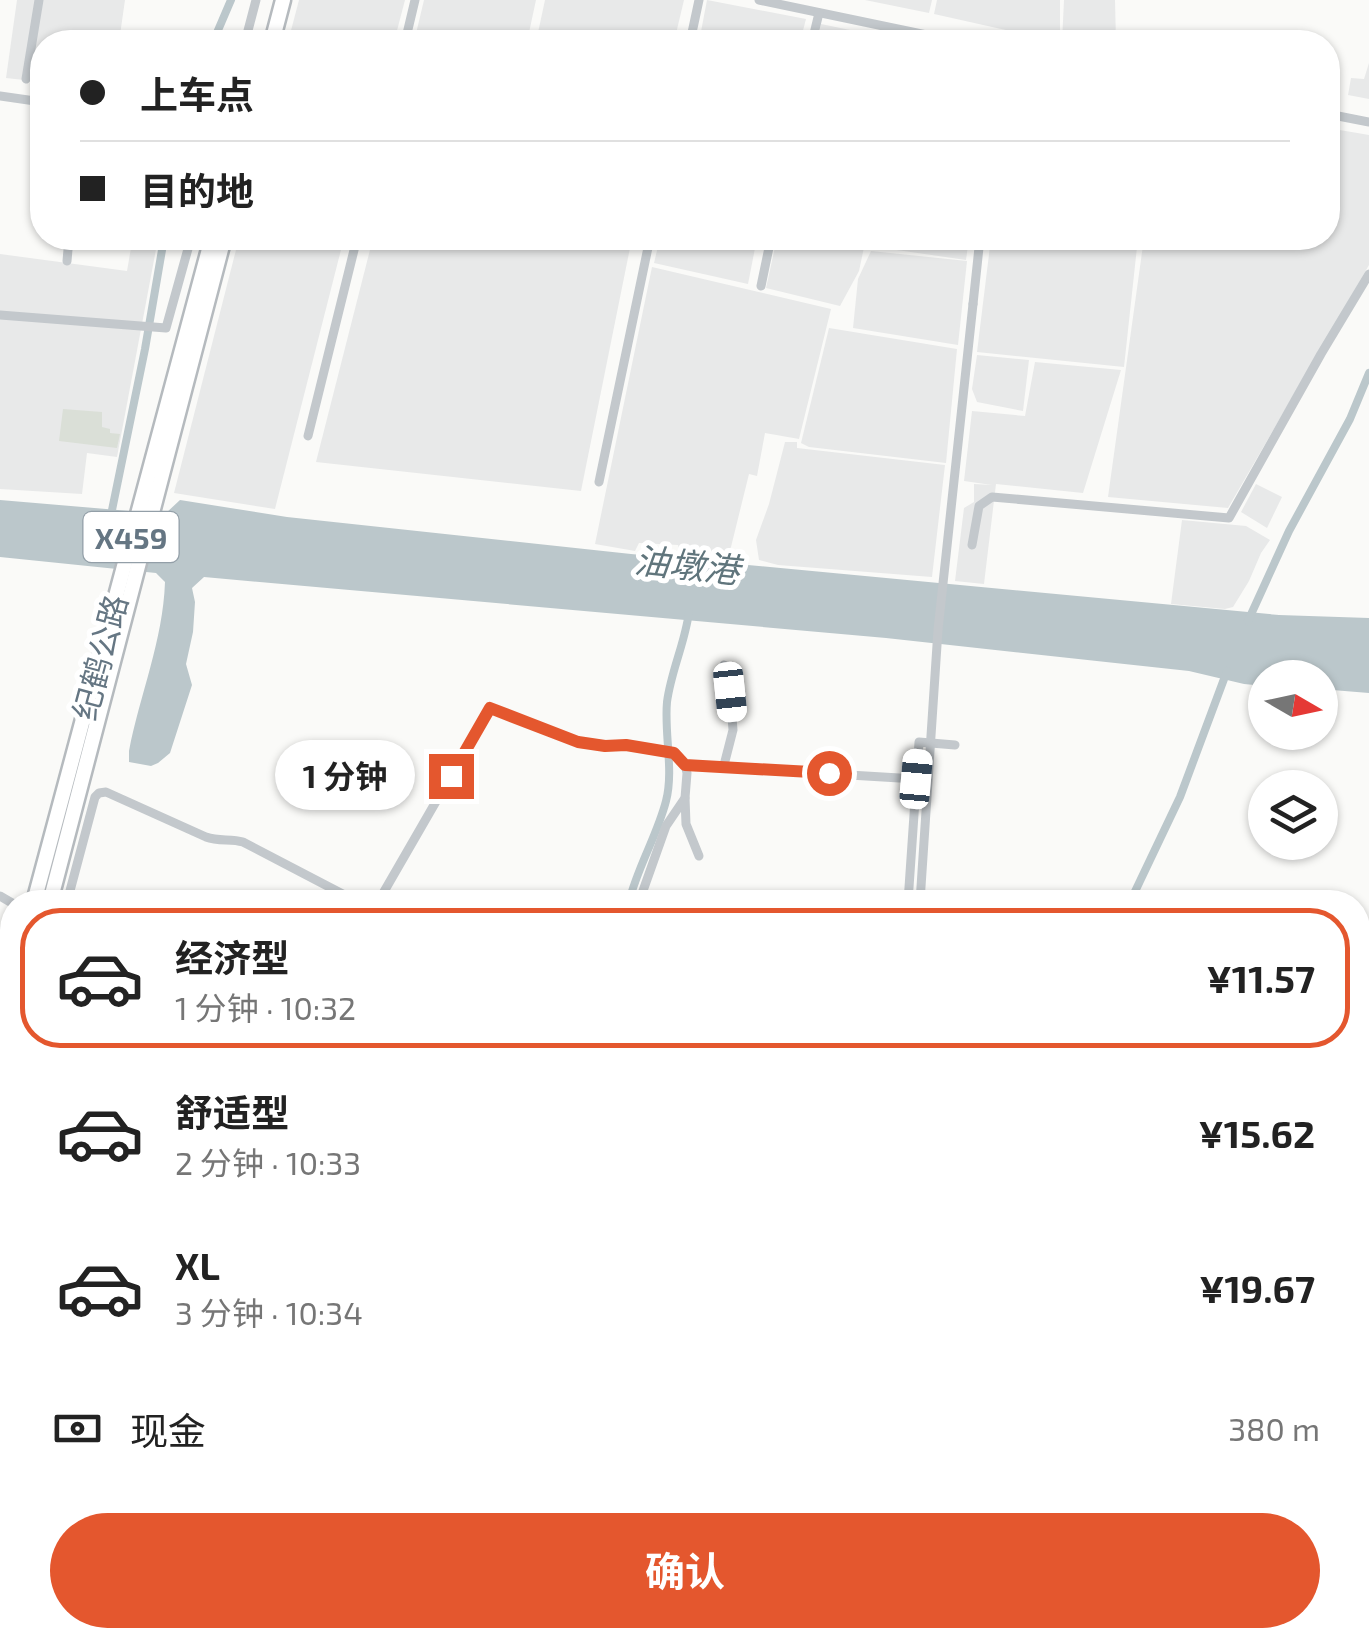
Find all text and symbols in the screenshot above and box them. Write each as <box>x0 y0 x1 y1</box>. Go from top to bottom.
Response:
text: 上车点 <box>140 71 254 117</box>
text: 目的地 <box>140 167 254 213</box>
road number: X459 <box>84 512 178 562</box>
water label: 油墩港 <box>633 538 746 591</box>
street label: 纪鹤公路 <box>64 590 134 724</box>
north arrow <box>1248 660 1338 750</box>
map controls <box>1248 660 1338 860</box>
car <box>712 661 748 723</box>
callout: 1 分钟 <box>276 741 416 811</box>
car <box>898 748 934 810</box>
route start <box>807 751 852 796</box>
route end <box>429 754 474 799</box>
text: 1 分钟 <box>303 756 387 794</box>
button: layers <box>1248 770 1338 860</box>
icon: car <box>55 933 145 1023</box>
text: 经济型 <box>175 934 289 980</box>
text: ¥11.57 <box>1207 955 1315 1001</box>
text: 1 分钟 · 10:32 <box>175 988 356 1026</box>
icon: car <box>55 1088 145 1178</box>
text: 舒适型 <box>175 1089 289 1135</box>
text: ¥15.62 <box>1199 1110 1315 1156</box>
text: 2 分钟 · 10:33 <box>175 1143 361 1181</box>
text: XL <box>175 1242 220 1288</box>
icon: car <box>55 1243 145 1333</box>
text: ¥19.67 <box>1199 1265 1315 1311</box>
text: 3 分钟 · 10:34 <box>175 1293 363 1331</box>
icon: cash <box>50 1401 105 1456</box>
text: 现金 <box>130 1407 206 1453</box>
text: 380 m <box>1228 1409 1320 1447</box>
button: 确认 <box>50 1513 1320 1628</box>

